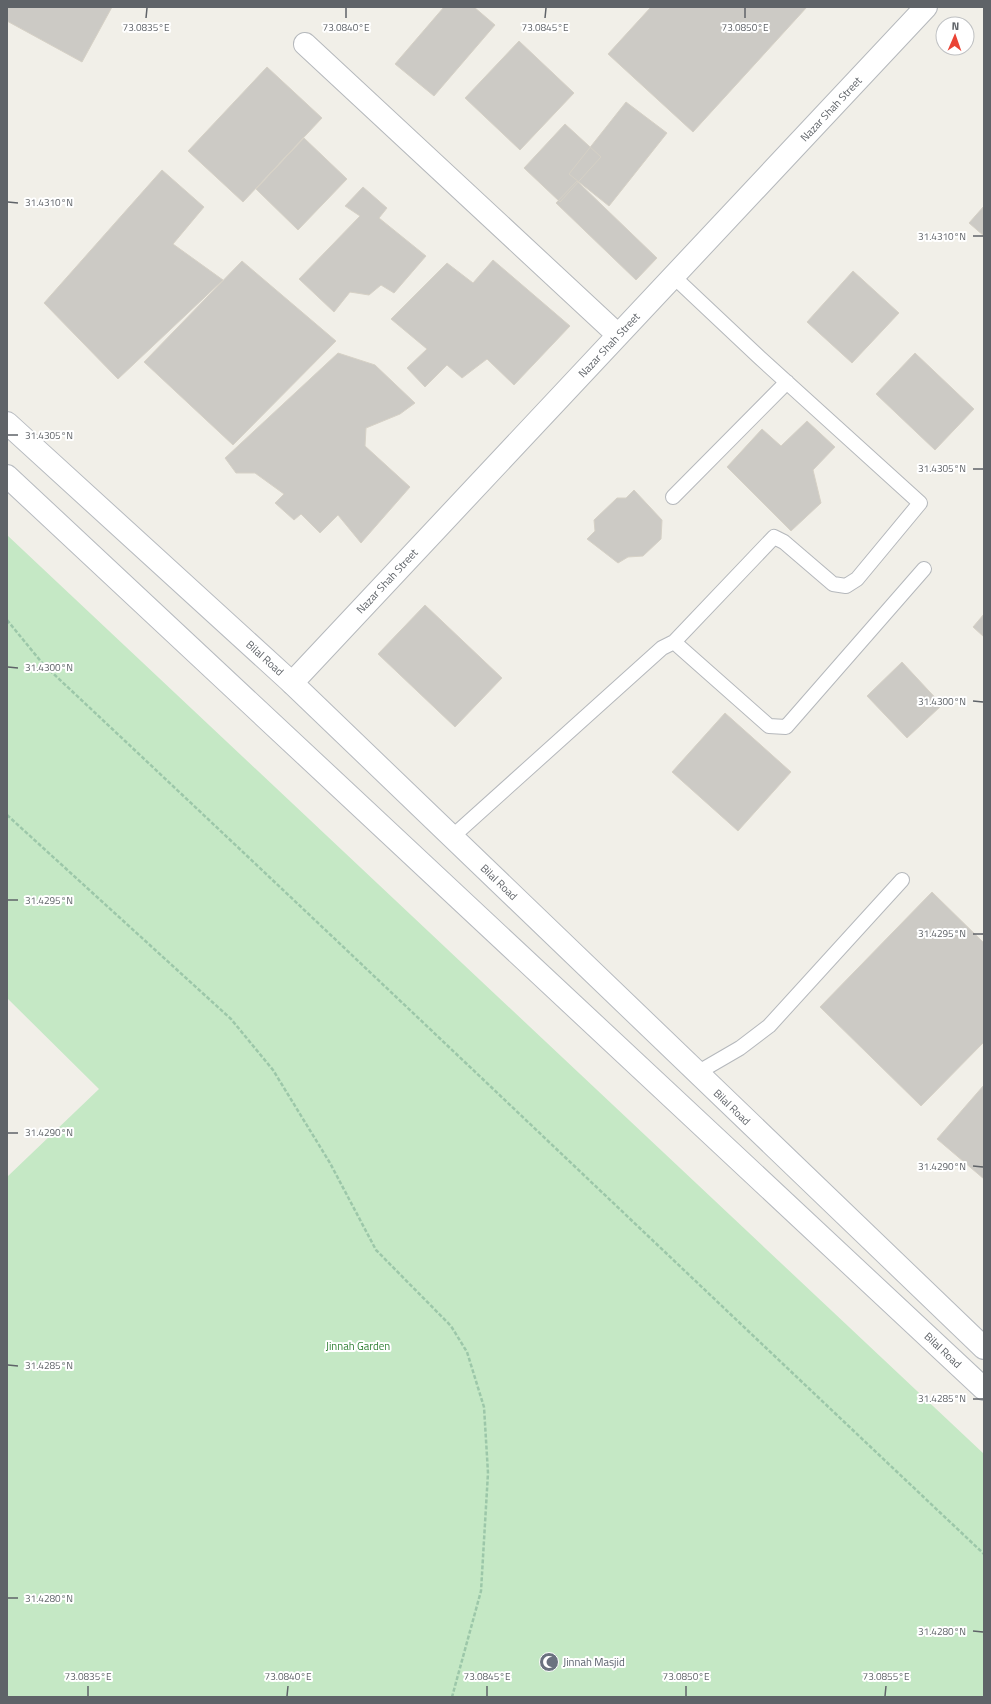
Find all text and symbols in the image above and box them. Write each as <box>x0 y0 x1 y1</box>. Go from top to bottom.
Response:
north arrow <box>935 16 975 56</box>
text: N <box>951 18 959 34</box>
text: 73.0835°E <box>123 20 170 35</box>
text: 73.0840°E <box>323 20 370 35</box>
text: 73.0845°E <box>522 20 569 35</box>
text: 73.0850°E <box>722 20 769 35</box>
street label: Nazar Shah Street <box>797 73 866 145</box>
text: 31.4310°N <box>25 195 73 210</box>
text: 31.4310°N <box>918 229 966 244</box>
street label: Nazar Shah Street <box>575 309 644 381</box>
text: 31.4305°N <box>25 428 73 443</box>
text: 31.4305°N <box>918 461 966 476</box>
street label: Nazar Shah Street <box>353 545 422 617</box>
street label: Bilal Road <box>243 637 288 679</box>
text: 31.4300°N <box>25 660 73 675</box>
text: 31.4300°N <box>918 694 966 709</box>
street label: Bilal Road <box>477 860 521 904</box>
text: 31.4295°N <box>25 893 73 908</box>
text: 31.4295°N <box>918 926 966 941</box>
street label: Bilal Road <box>710 1085 754 1129</box>
text: 31.4290°N <box>25 1125 73 1140</box>
text: 31.4290°N <box>918 1159 966 1174</box>
street label: Bilal Road <box>921 1328 965 1372</box>
park label: Jinnah Garden <box>326 1338 390 1354</box>
text: 31.4285°N <box>25 1358 73 1373</box>
text: 31.4285°N <box>918 1391 966 1406</box>
text: 31.4280°N <box>25 1591 73 1606</box>
text: 31.4280°N <box>918 1624 966 1639</box>
mosque icon: Jinnah Masjid <box>538 1651 560 1673</box>
place label: Jinnah Masjid <box>563 1654 625 1670</box>
text: 73.0835°E <box>65 1669 112 1684</box>
text: 73.0840°E <box>265 1669 312 1684</box>
text: 73.0845°E <box>464 1669 511 1684</box>
text: 73.0850°E <box>663 1669 710 1684</box>
text: 73.0855°E <box>863 1669 910 1684</box>

